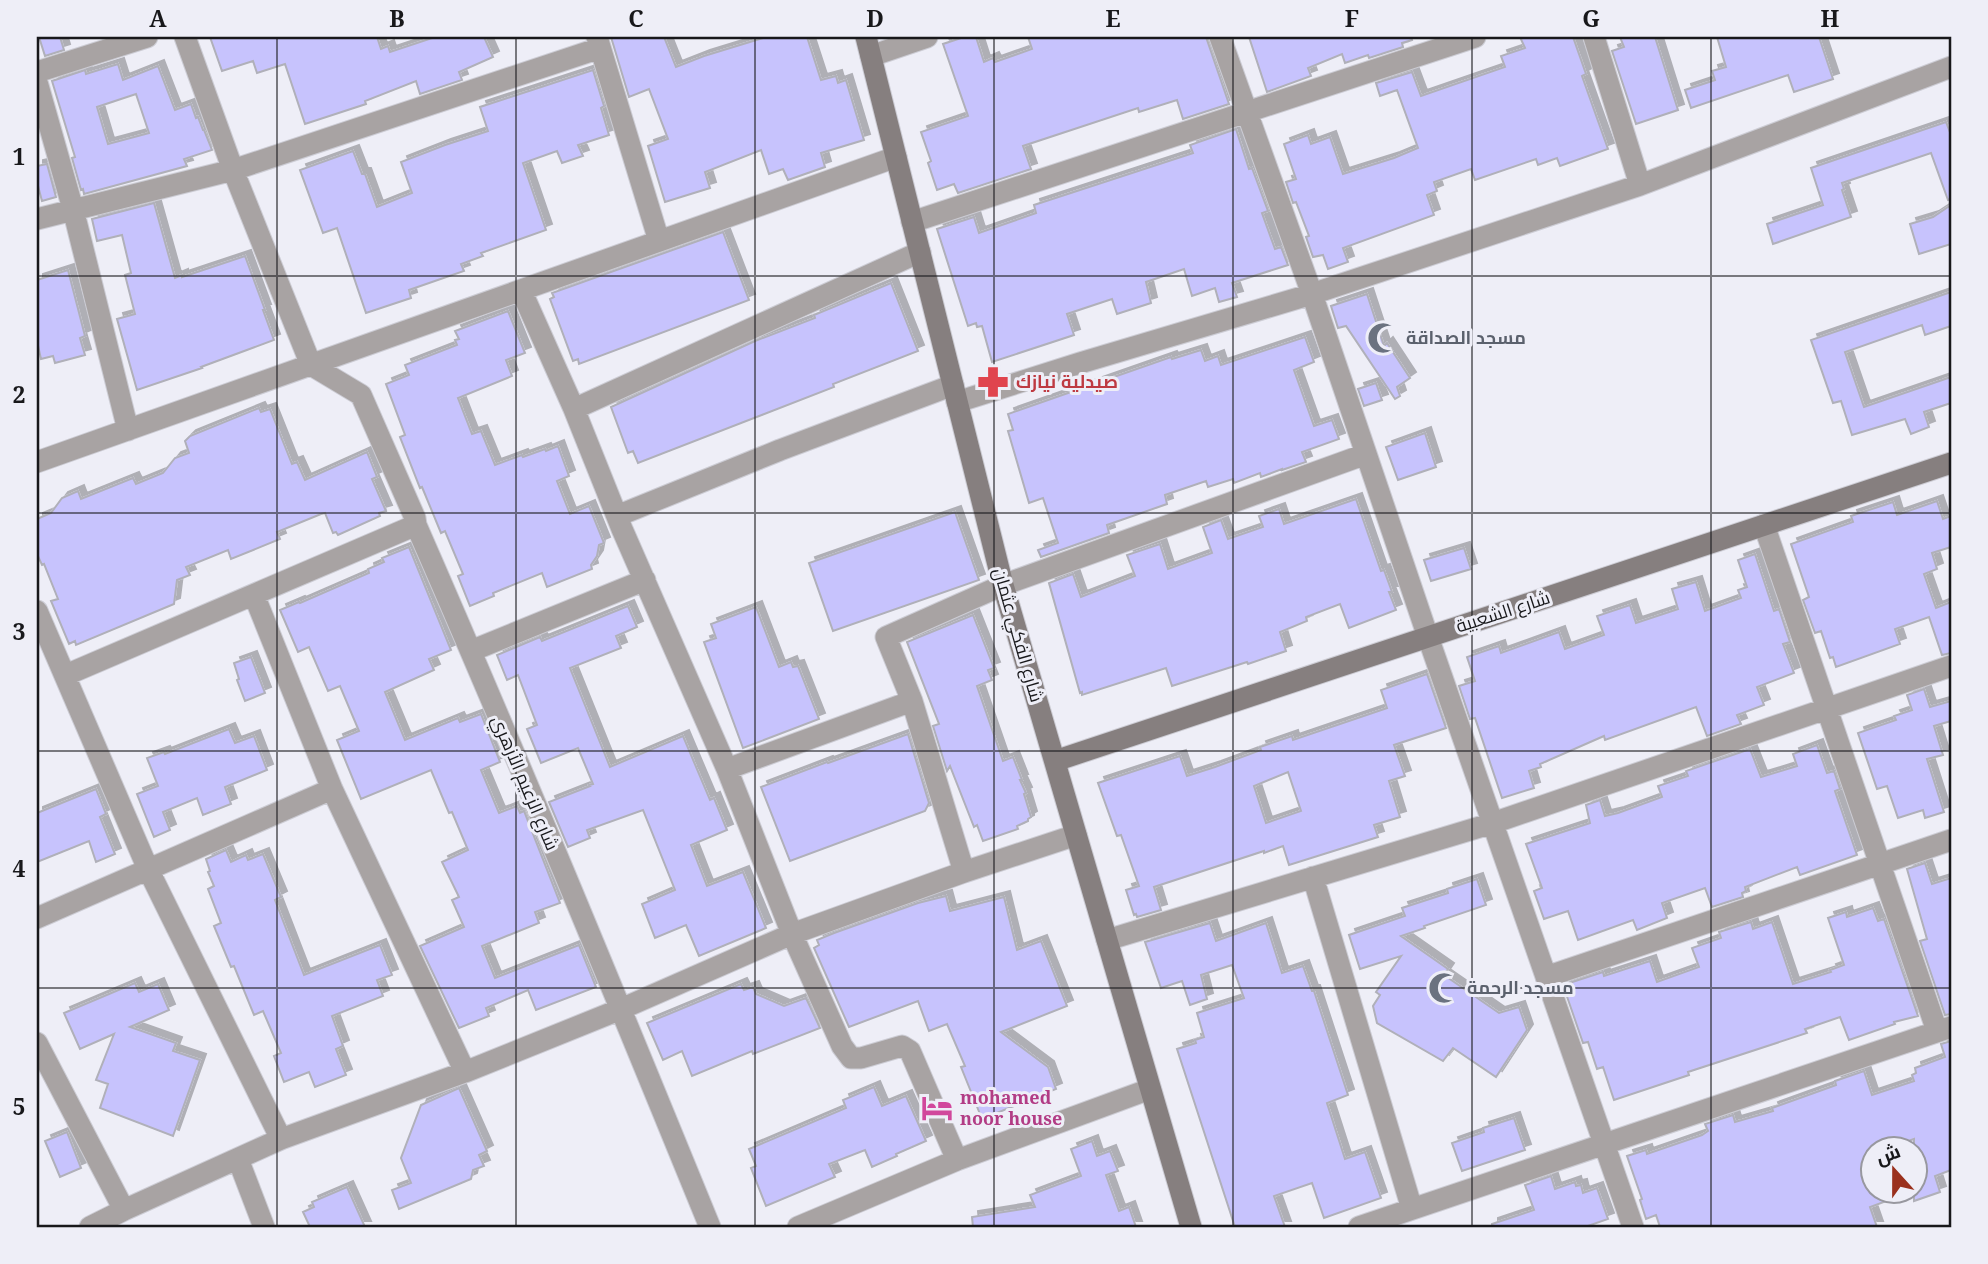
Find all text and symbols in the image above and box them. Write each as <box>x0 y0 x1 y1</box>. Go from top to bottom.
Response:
text: A <box>149 2 167 34</box>
text: B <box>389 2 405 34</box>
text: C <box>628 2 644 34</box>
text: D <box>866 2 884 34</box>
text: E <box>1105 2 1121 34</box>
text: F <box>1345 2 1359 34</box>
text: G <box>1582 2 1600 34</box>
text: H <box>1821 2 1840 34</box>
text: 1 <box>13 140 26 172</box>
mosque icon: مسجد الصداقة <box>1366 321 1400 355</box>
place label: مسجد الصداقة <box>1406 325 1526 349</box>
pharmacy icon: صيدلية نيازك <box>976 365 1010 399</box>
place label: صيدلية نيازك <box>1016 369 1118 393</box>
text: 2 <box>13 378 26 410</box>
street label: شارع الفكي عثمان <box>985 565 1050 706</box>
street label: شارع الشعبية <box>1453 585 1553 638</box>
text: 3 <box>13 615 26 647</box>
street label: شارع الزعيم الأزهري <box>484 712 565 855</box>
text: 4 <box>13 852 26 884</box>
mosque icon: مسجد الرحمة <box>1427 971 1461 1005</box>
place label: مسجد الرحمة <box>1467 975 1574 999</box>
place label: mohamed noor house <box>960 1085 1062 1130</box>
text: 5 <box>13 1090 26 1122</box>
hotel icon: mohamed noor house <box>920 1091 954 1125</box>
north arrow <box>1858 1134 1928 1204</box>
text: ش <box>1872 1138 1904 1171</box>

